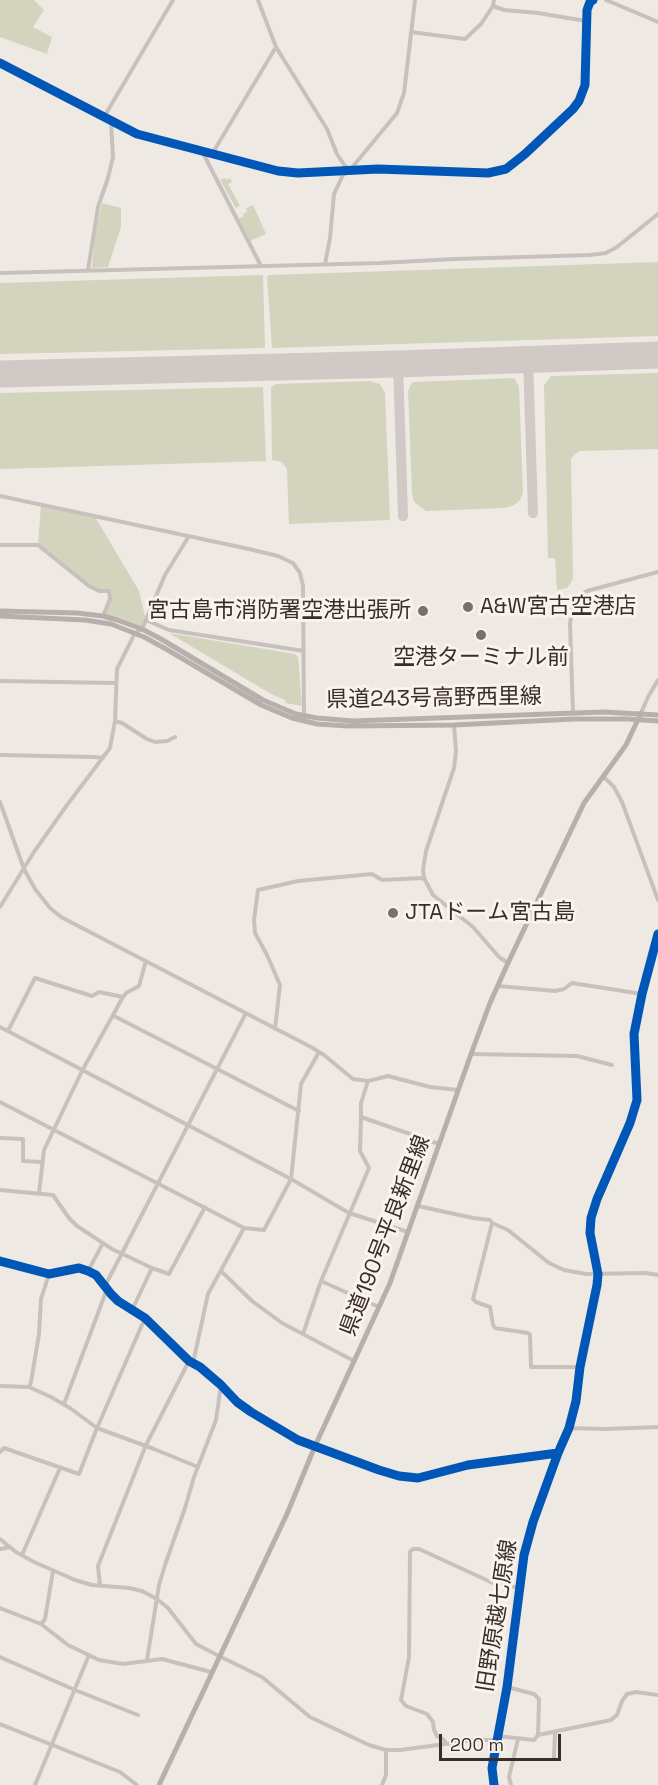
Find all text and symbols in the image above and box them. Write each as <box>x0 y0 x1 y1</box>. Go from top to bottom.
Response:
place label: A&W宮古空港店 <box>480 594 636 620</box>
place label: 宮古島市消防署空港出張所 <box>147 598 411 624</box>
marker: A&W宮古空港店 <box>461 600 475 614</box>
marker: 宮古島市消防署空港出張所 <box>416 604 430 618</box>
marker: 空港ターミナル前 <box>474 628 488 642</box>
place label: 空港ターミナル前 <box>393 645 569 671</box>
street label: 県道243号高野西里線 <box>326 684 542 714</box>
place label: JTAドーム宮古島 <box>405 900 575 926</box>
marker: JTAドーム宮古島 <box>386 906 400 920</box>
street label: 県道190号平良新里線 <box>336 1132 436 1340</box>
street label: 旧野原越七原線 <box>473 1538 523 1694</box>
scale bar <box>442 1722 564 1760</box>
text: 200 m <box>450 1733 504 1756</box>

